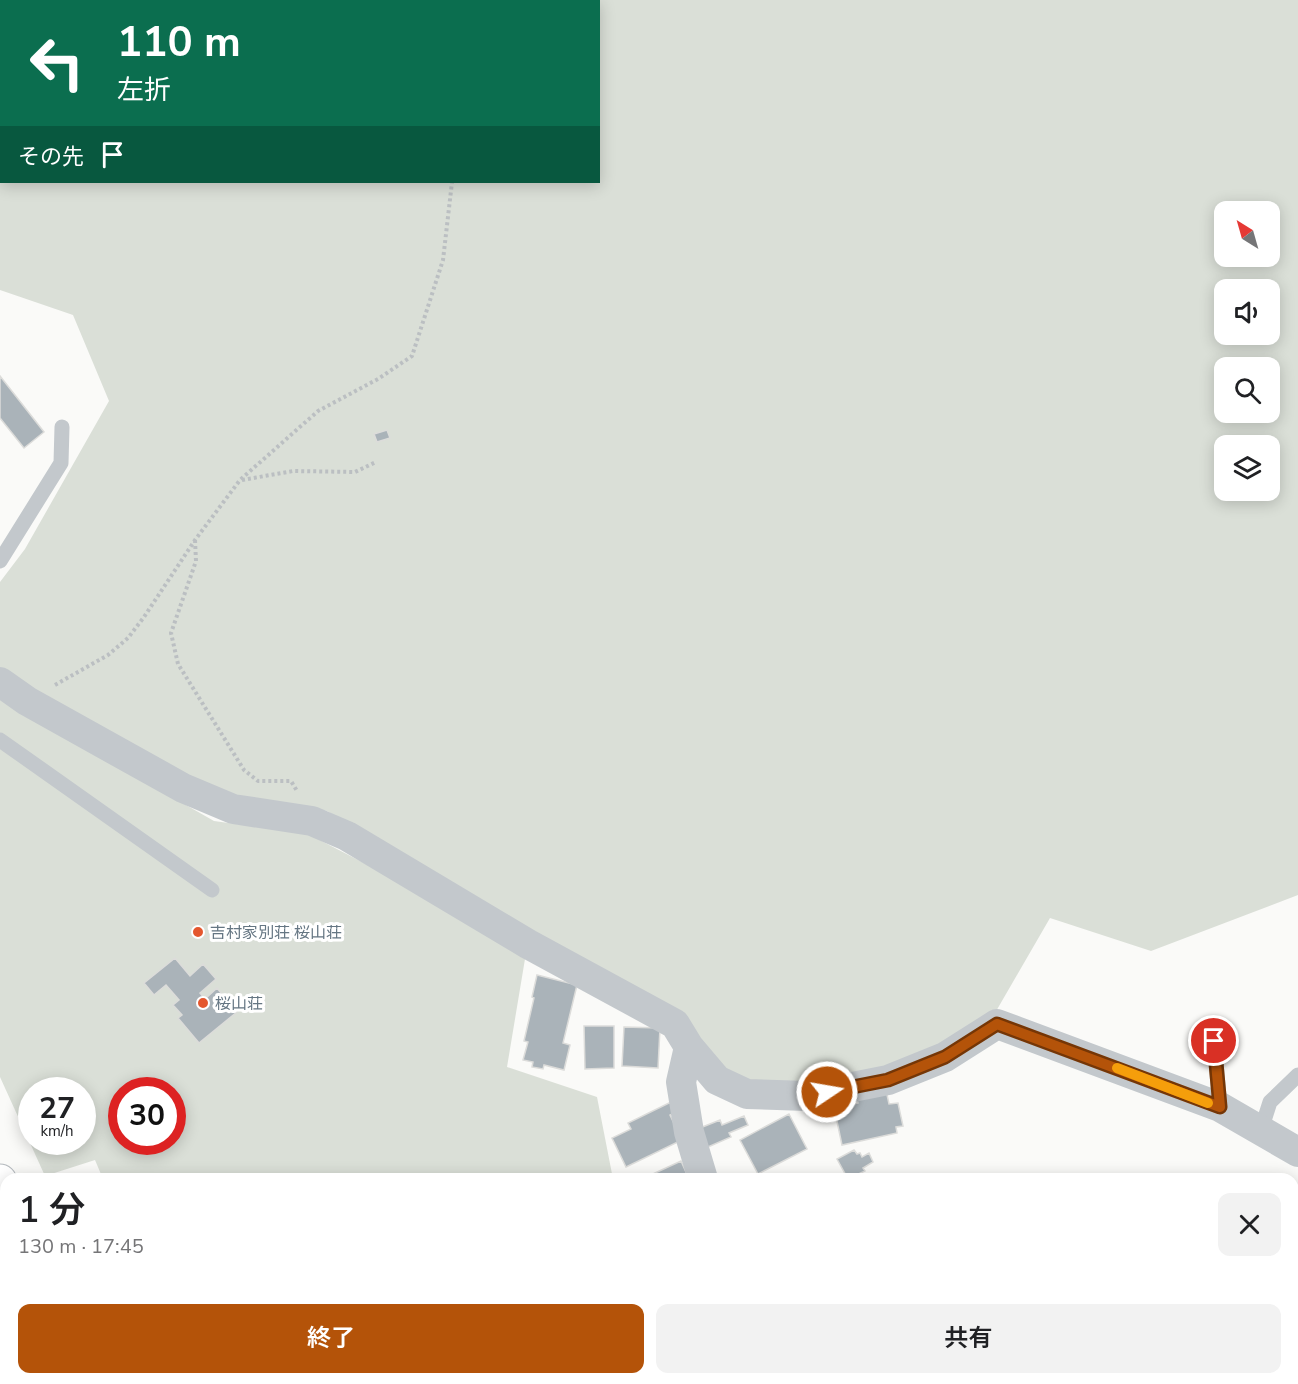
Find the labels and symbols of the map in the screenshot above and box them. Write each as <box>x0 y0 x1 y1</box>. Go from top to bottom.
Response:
north arrow <box>1214 201 1280 267</box>
place label: 吉村家別荘 桜山荘 <box>210 922 342 944</box>
marker: 吉村家別荘 桜山荘 <box>191 925 205 939</box>
place label: 桜山荘 <box>215 993 263 1015</box>
marker: 桜山荘 <box>196 996 210 1010</box>
pin <box>1188 1015 1239 1066</box>
position arrow <box>795 1060 859 1124</box>
speed limit sign: 30 <box>108 1077 186 1155</box>

